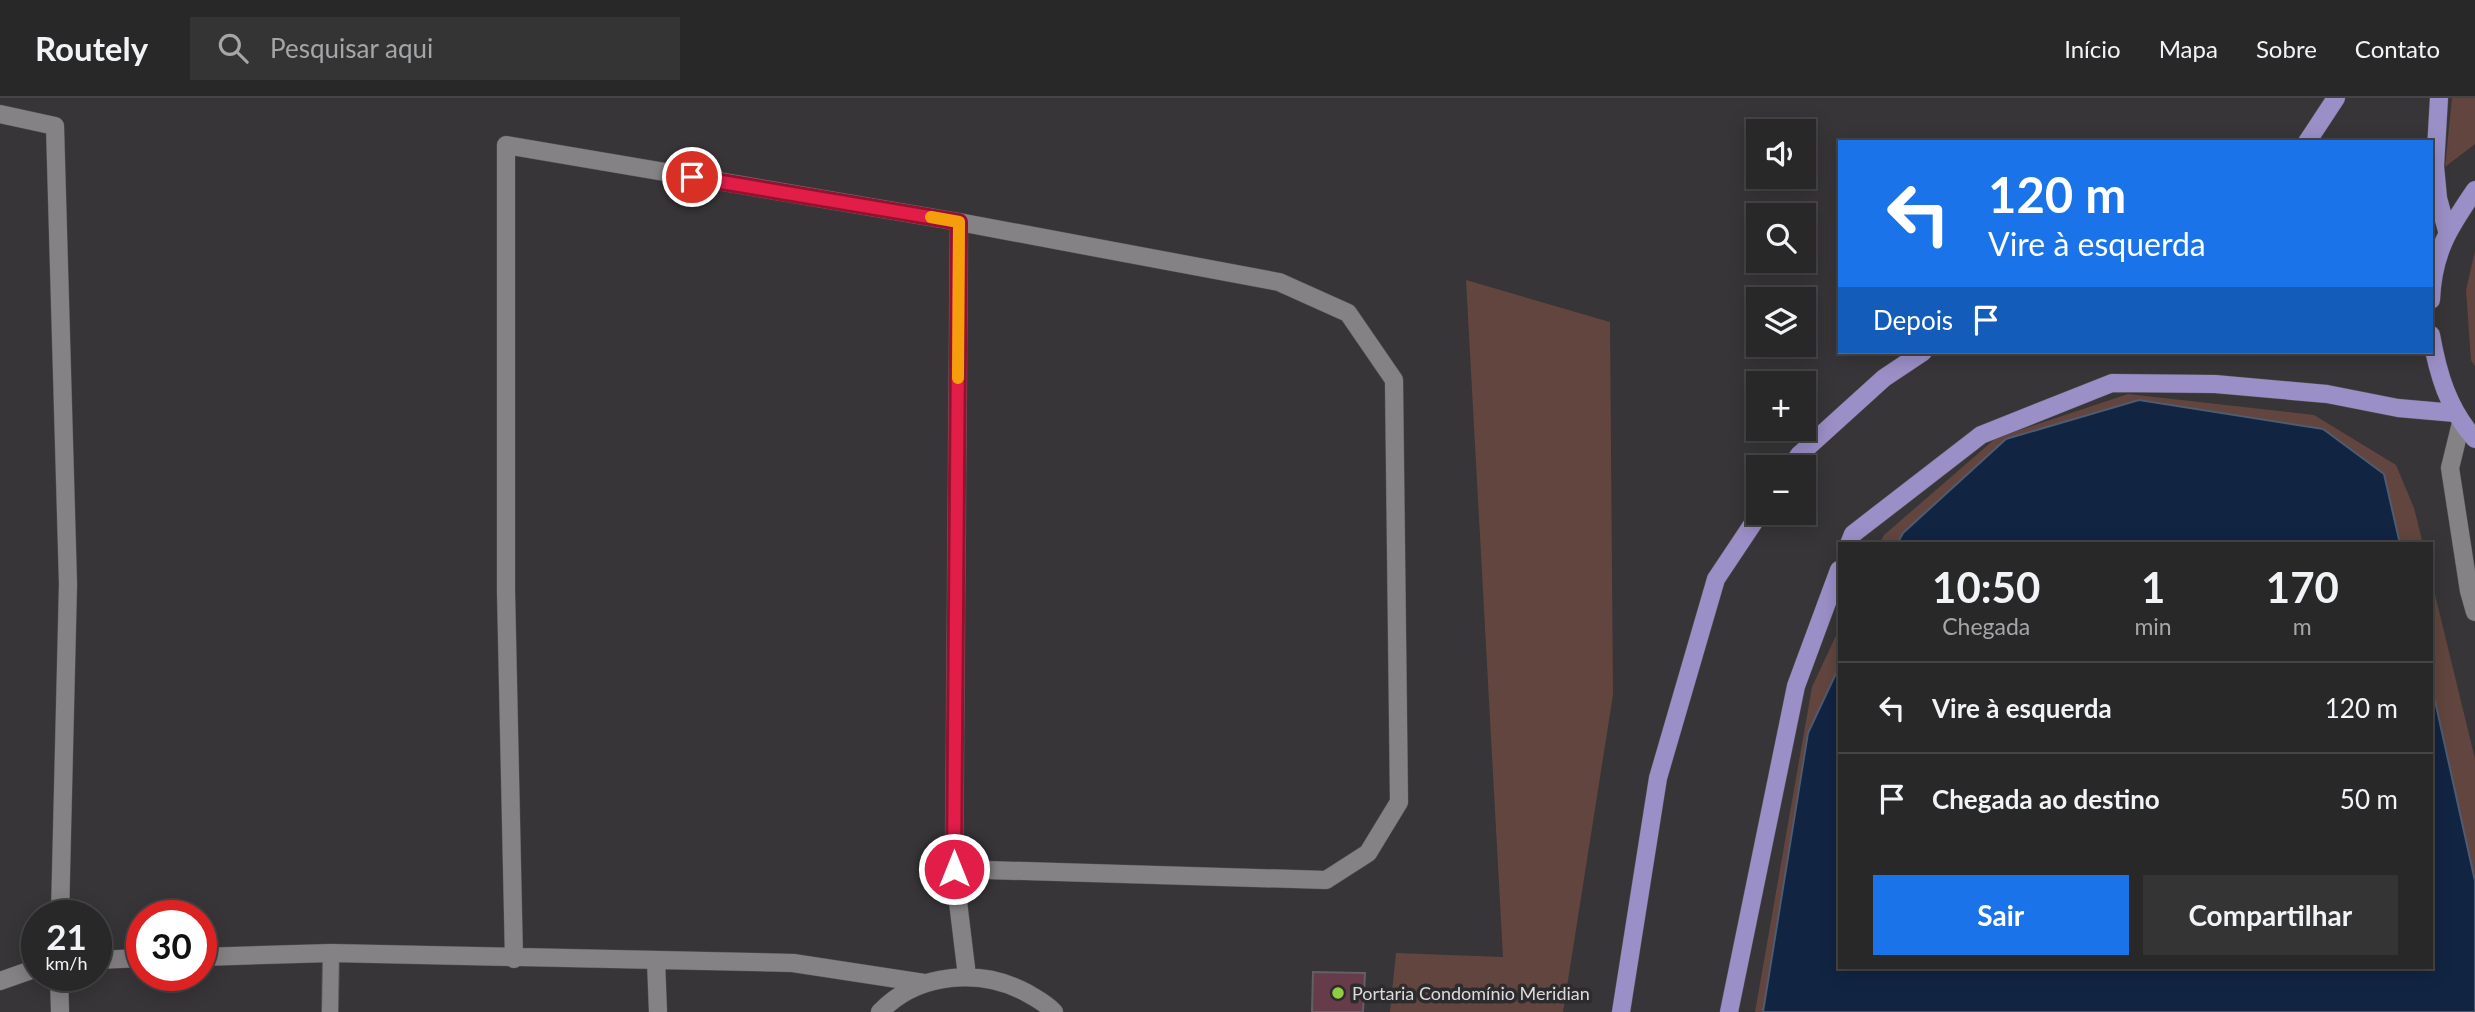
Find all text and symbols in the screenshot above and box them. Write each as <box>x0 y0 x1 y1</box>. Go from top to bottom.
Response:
search box <box>190 17 680 80</box>
text: Routely <box>35 28 148 68</box>
icon: search <box>214 29 252 67</box>
text: Pesquisar aqui <box>270 32 433 64</box>
text: Início <box>2064 34 2121 63</box>
text: Mapa <box>2159 34 2218 63</box>
text: Sobre <box>2256 34 2317 63</box>
text: Contato <box>2355 34 2440 63</box>
map controls <box>1746 119 1816 525</box>
button: sound <box>1746 119 1816 189</box>
pin <box>662 147 722 207</box>
icon: arrive <box>673 158 711 196</box>
text: 120 m <box>1988 165 2126 223</box>
icon: left <box>1873 168 1964 259</box>
button: search <box>1746 203 1816 273</box>
text: Vire à esquerda <box>1988 224 2206 263</box>
button: layers <box>1746 287 1816 357</box>
icon: arrive <box>1967 301 2005 339</box>
text: Depois <box>1873 304 1953 336</box>
button: + <box>1746 371 1816 441</box>
button: − <box>1746 455 1816 525</box>
text: 10:50 <box>1932 562 2040 612</box>
text: 1 <box>2141 562 2165 612</box>
text: 170 <box>2266 562 2339 612</box>
text: Chegada <box>1942 612 2030 640</box>
text: min <box>2134 612 2172 640</box>
text: m <box>2293 612 2312 640</box>
icon: left <box>1873 689 1911 727</box>
text: Vire à esquerda <box>1932 692 2112 724</box>
text: 120 m <box>2325 692 2398 724</box>
icon: arrive <box>1873 780 1911 818</box>
text: Chegada ao destino <box>1932 783 2160 815</box>
text: 50 m <box>2340 783 2398 815</box>
position arrow <box>917 832 991 906</box>
button: Sair <box>1873 875 2129 955</box>
button: Compartilhar <box>2143 875 2398 955</box>
speed limit sign: 30 <box>126 900 217 991</box>
text: 21 <box>46 915 87 957</box>
text: km/h <box>45 952 88 974</box>
place label: Portaria Condomínio Meridian <box>1352 982 1590 1004</box>
marker: Portaria Condomínio Meridian <box>1330 985 1346 1001</box>

